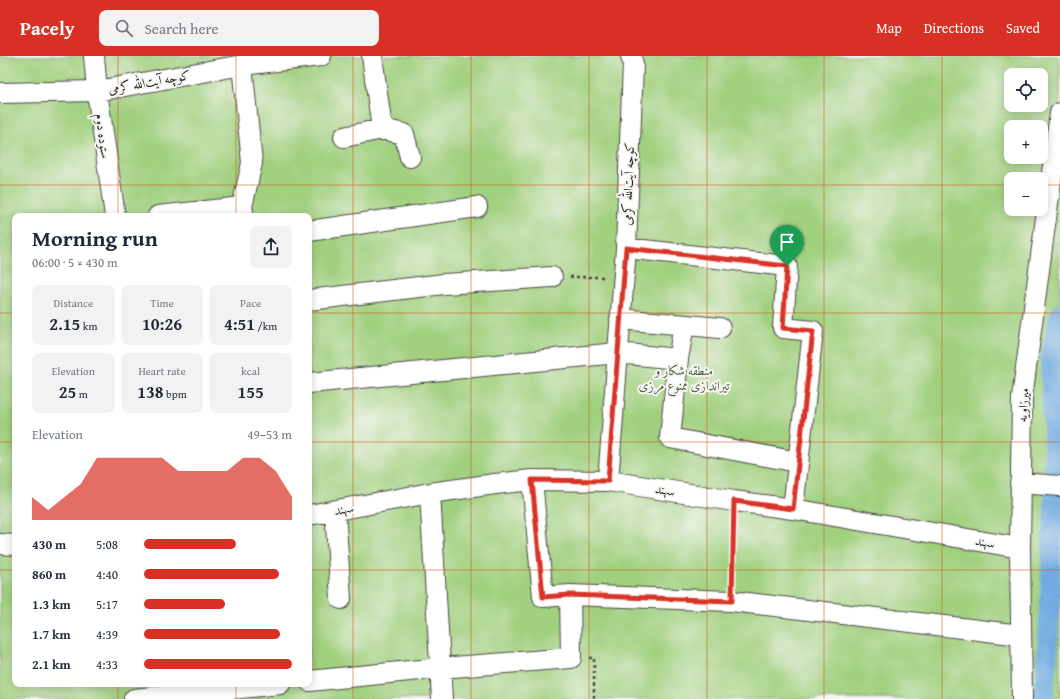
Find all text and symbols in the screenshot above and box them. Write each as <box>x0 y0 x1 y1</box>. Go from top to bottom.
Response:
search box <box>99 10 379 46</box>
text: Pacely <box>20 14 75 42</box>
icon: search <box>113 17 135 39</box>
text: Search here <box>145 18 219 39</box>
text: Map <box>876 18 902 38</box>
text: Directions <box>924 18 984 38</box>
text: Saved <box>1006 18 1040 38</box>
street label: کوچه آیت‌الله کرمی <box>106 64 191 99</box>
map controls <box>1004 68 1048 216</box>
button: locate <box>1004 68 1048 112</box>
street label: ستوده دوم <box>88 112 116 160</box>
button: + <box>1004 120 1048 164</box>
street label: کوچه آیت‌الله کرمی <box>616 142 639 226</box>
button: − <box>1004 172 1048 216</box>
text: Morning run <box>32 222 158 254</box>
pin <box>770 225 804 266</box>
button: share <box>250 226 292 268</box>
icon: arrive <box>776 231 798 253</box>
text: 06:00 · 5 × 430 m <box>32 253 118 272</box>
text: Distance <box>54 295 93 311</box>
text: Time <box>150 295 174 311</box>
text: Pace <box>240 295 261 311</box>
text: 2.15 <box>49 311 80 336</box>
text: 10:26 <box>142 311 182 336</box>
text: 4:51 <box>224 311 255 336</box>
text: km <box>80 318 97 334</box>
text: /km <box>255 318 277 334</box>
park label: منطقه شکار و تیراندازی ممنوع مرزی <box>639 361 730 397</box>
text: Elevation <box>52 363 95 379</box>
text: Heart rate <box>138 363 186 379</box>
text: kcal <box>241 363 260 379</box>
text: 25 <box>59 379 76 404</box>
text: 138 <box>137 379 164 404</box>
text: 155 <box>237 379 264 404</box>
text: m <box>76 386 88 402</box>
text: bpm <box>164 386 187 402</box>
street label: میرزاویه <box>1012 387 1034 423</box>
text: Elevation <box>32 425 83 444</box>
text: 49–53 m <box>247 425 292 444</box>
street label: سهند <box>654 479 676 501</box>
street label: سهند <box>333 498 355 520</box>
street label: سهند <box>974 531 996 553</box>
text: 430 m <box>32 535 66 554</box>
text: 5:08 <box>96 535 118 554</box>
text: 860 m <box>32 565 66 584</box>
text: 4:40 <box>96 565 118 584</box>
text: 1.3 km <box>32 595 71 614</box>
text: 5:17 <box>96 595 118 614</box>
text: 1.7 km <box>32 625 71 644</box>
text: 4:39 <box>96 625 118 644</box>
text: 2.1 km <box>32 655 71 674</box>
text: 4:33 <box>96 655 118 674</box>

